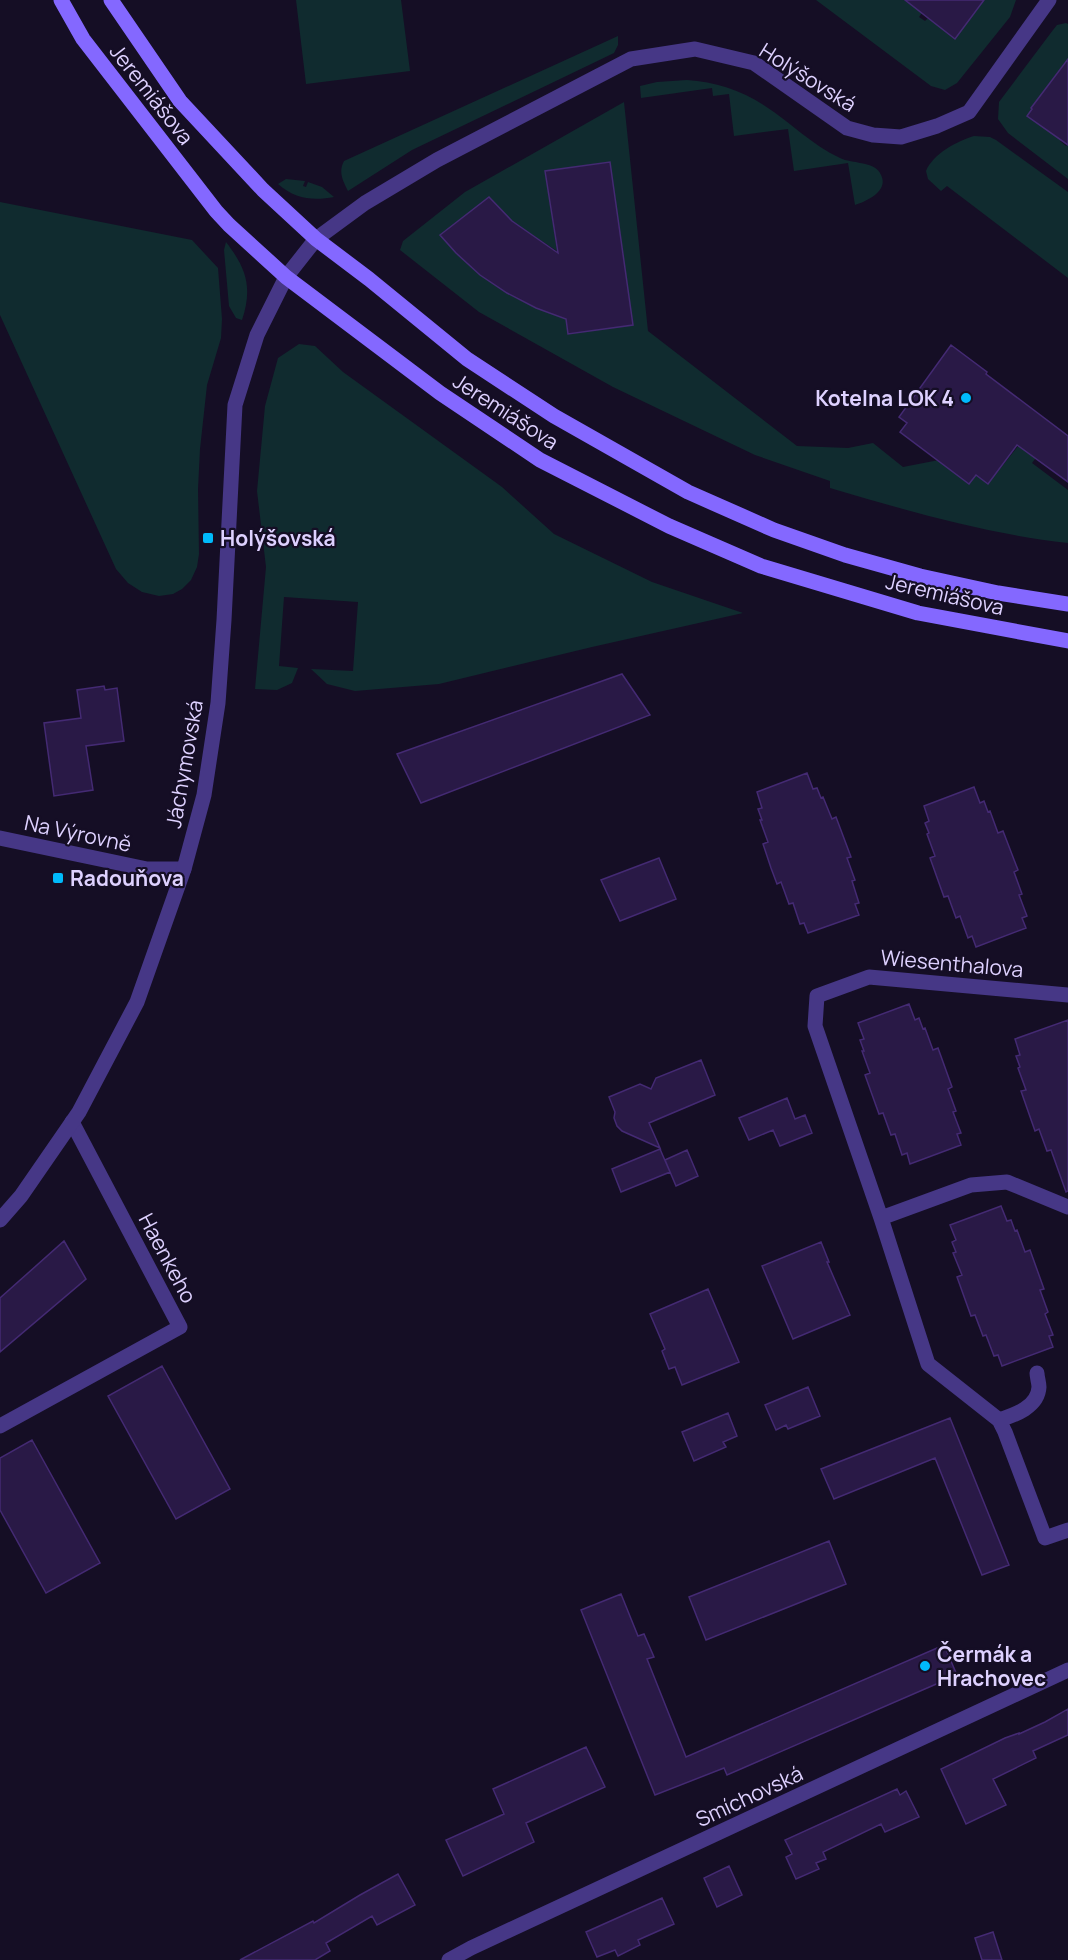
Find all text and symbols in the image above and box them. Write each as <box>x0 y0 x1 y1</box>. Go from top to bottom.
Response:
street label: Holýšovská <box>754 36 862 118</box>
street label: Jeremiášova <box>104 38 200 150</box>
street label: Jeremiášova <box>448 366 564 456</box>
place label: Kotelna LOK 4 <box>815 384 954 412</box>
marker: Kotelna LOK 4 <box>959 391 973 405</box>
place label: Holýšovská <box>220 524 336 552</box>
marker: Holýšovská <box>201 531 215 545</box>
street label: Jeremiášova <box>883 567 1007 621</box>
street label: Jáchymovská <box>159 698 209 830</box>
street label: Na Výrovně <box>22 808 134 858</box>
place label: Radouňova <box>70 864 184 892</box>
marker: Radouňova <box>51 871 65 885</box>
street label: Wiesenthalova <box>880 943 1024 983</box>
street label: Haenkeho <box>133 1208 203 1308</box>
place label: Čermák a Hrachovec <box>937 1640 1046 1692</box>
marker: Čermák a Hrachovec <box>918 1659 932 1673</box>
street label: Smíchovská <box>691 1759 807 1833</box>

